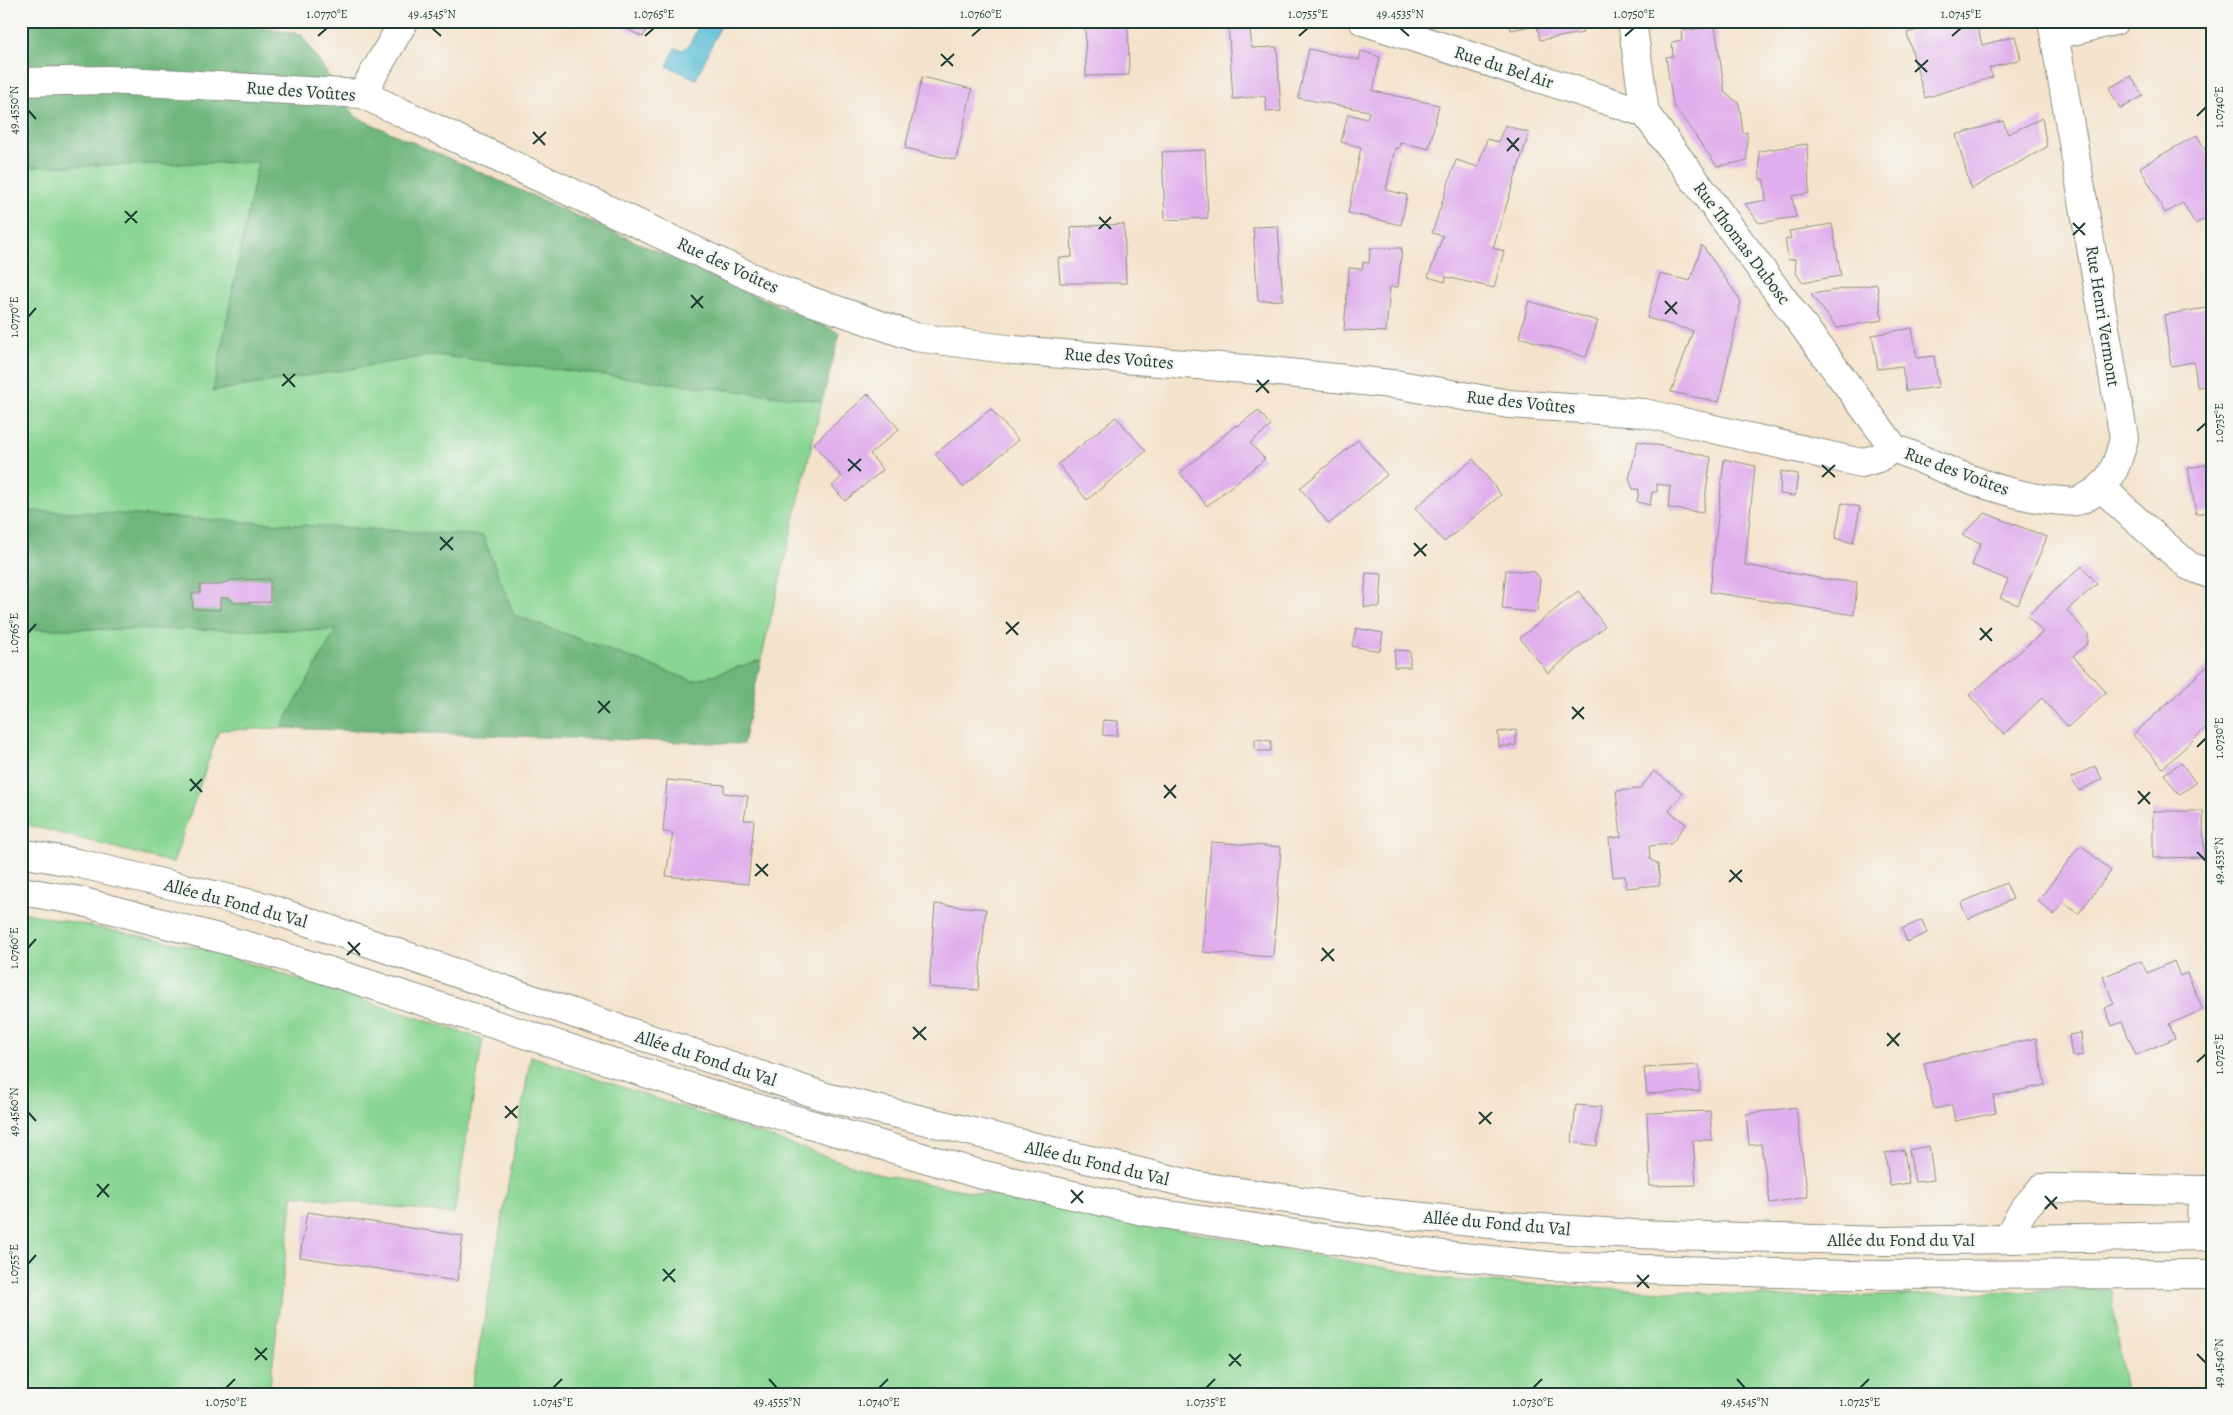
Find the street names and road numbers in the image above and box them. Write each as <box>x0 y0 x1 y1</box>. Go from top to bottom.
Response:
street label: Rue du Bel Air <box>1451 40 1557 94</box>
street label: Rue des Voûtes <box>245 75 357 107</box>
street label: Rue Thomas Dubosc <box>1688 177 1796 309</box>
street label: Rue des Voûtes <box>673 231 783 299</box>
street label: Rue Henri Vermont <box>2080 244 2126 388</box>
street label: Rue des Voûtes <box>1063 341 1175 375</box>
street label: Rue des Voûtes <box>1465 384 1577 420</box>
street label: Rue des Voûtes <box>1901 441 2013 501</box>
street label: Allée du Fond du Val <box>161 872 311 934</box>
street label: Allée du Fond du Val <box>631 1024 780 1092</box>
street label: Allée du Fond du Val <box>1022 1135 1172 1191</box>
street label: Allée du Fond du Val <box>1422 1205 1572 1241</box>
street label: Allée du Fond du Val <box>1826 1228 1975 1252</box>

